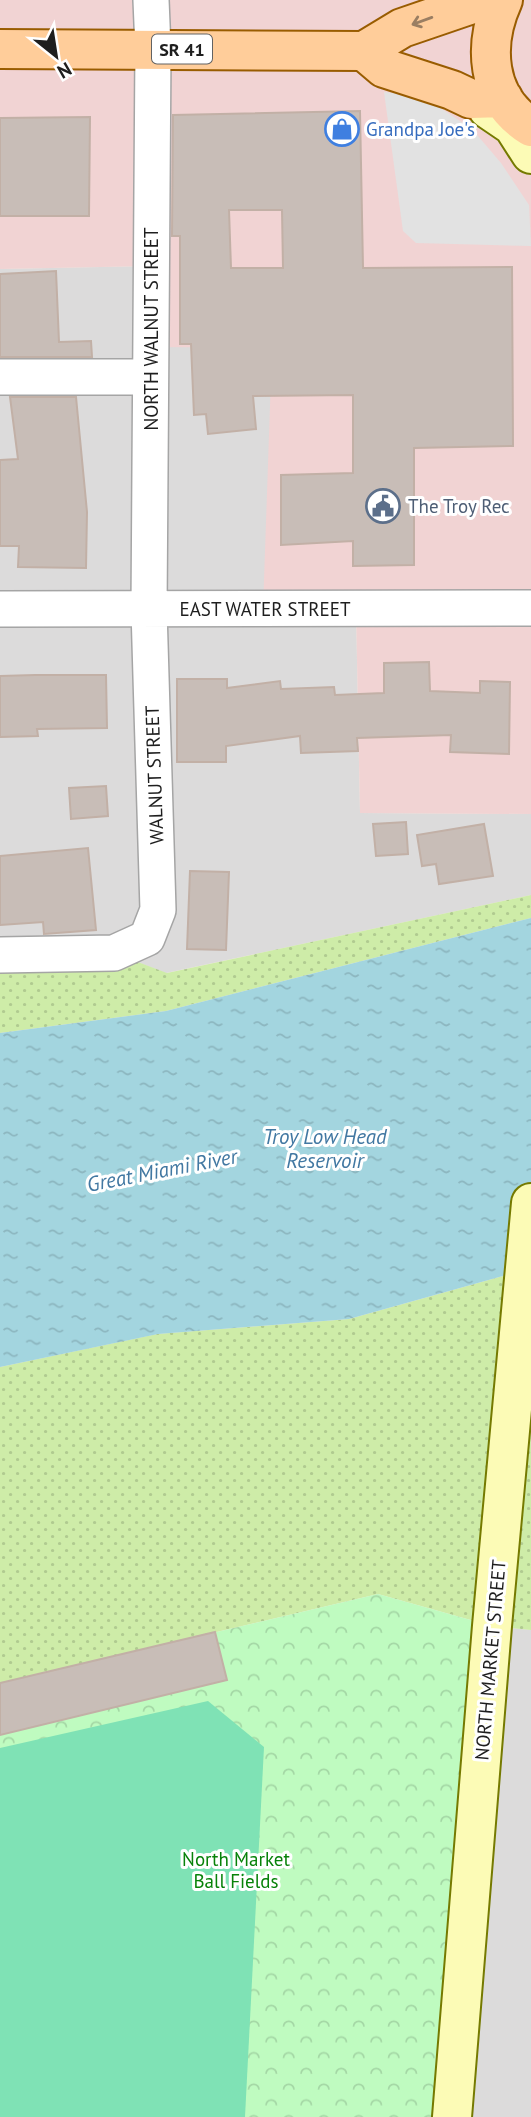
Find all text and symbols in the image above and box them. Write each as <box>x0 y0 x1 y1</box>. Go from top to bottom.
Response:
one-way arrow <box>412 16 434 28</box>
north arrow <box>21 21 91 91</box>
road number: SR 41 <box>152 34 212 64</box>
text: N <box>53 57 76 84</box>
shop icon: Grandpa Joe's <box>323 110 361 148</box>
place label: Grandpa Joe's <box>366 117 475 141</box>
street label: NORTH WALNUT STREET <box>139 227 163 430</box>
public building icon: The Troy Rec <box>364 487 402 525</box>
place label: The Troy Rec <box>408 494 510 518</box>
street label: EAST WATER STREET <box>180 597 351 621</box>
street label: WALNUT STREET <box>140 705 168 845</box>
water label: Troy Low Head Reservoir <box>263 1123 388 1174</box>
water label: Great Miami River <box>85 1142 241 1198</box>
street label: NORTH MARKET STREET <box>469 1558 511 1761</box>
park label: North Market Ball Fields <box>182 1847 290 1893</box>

